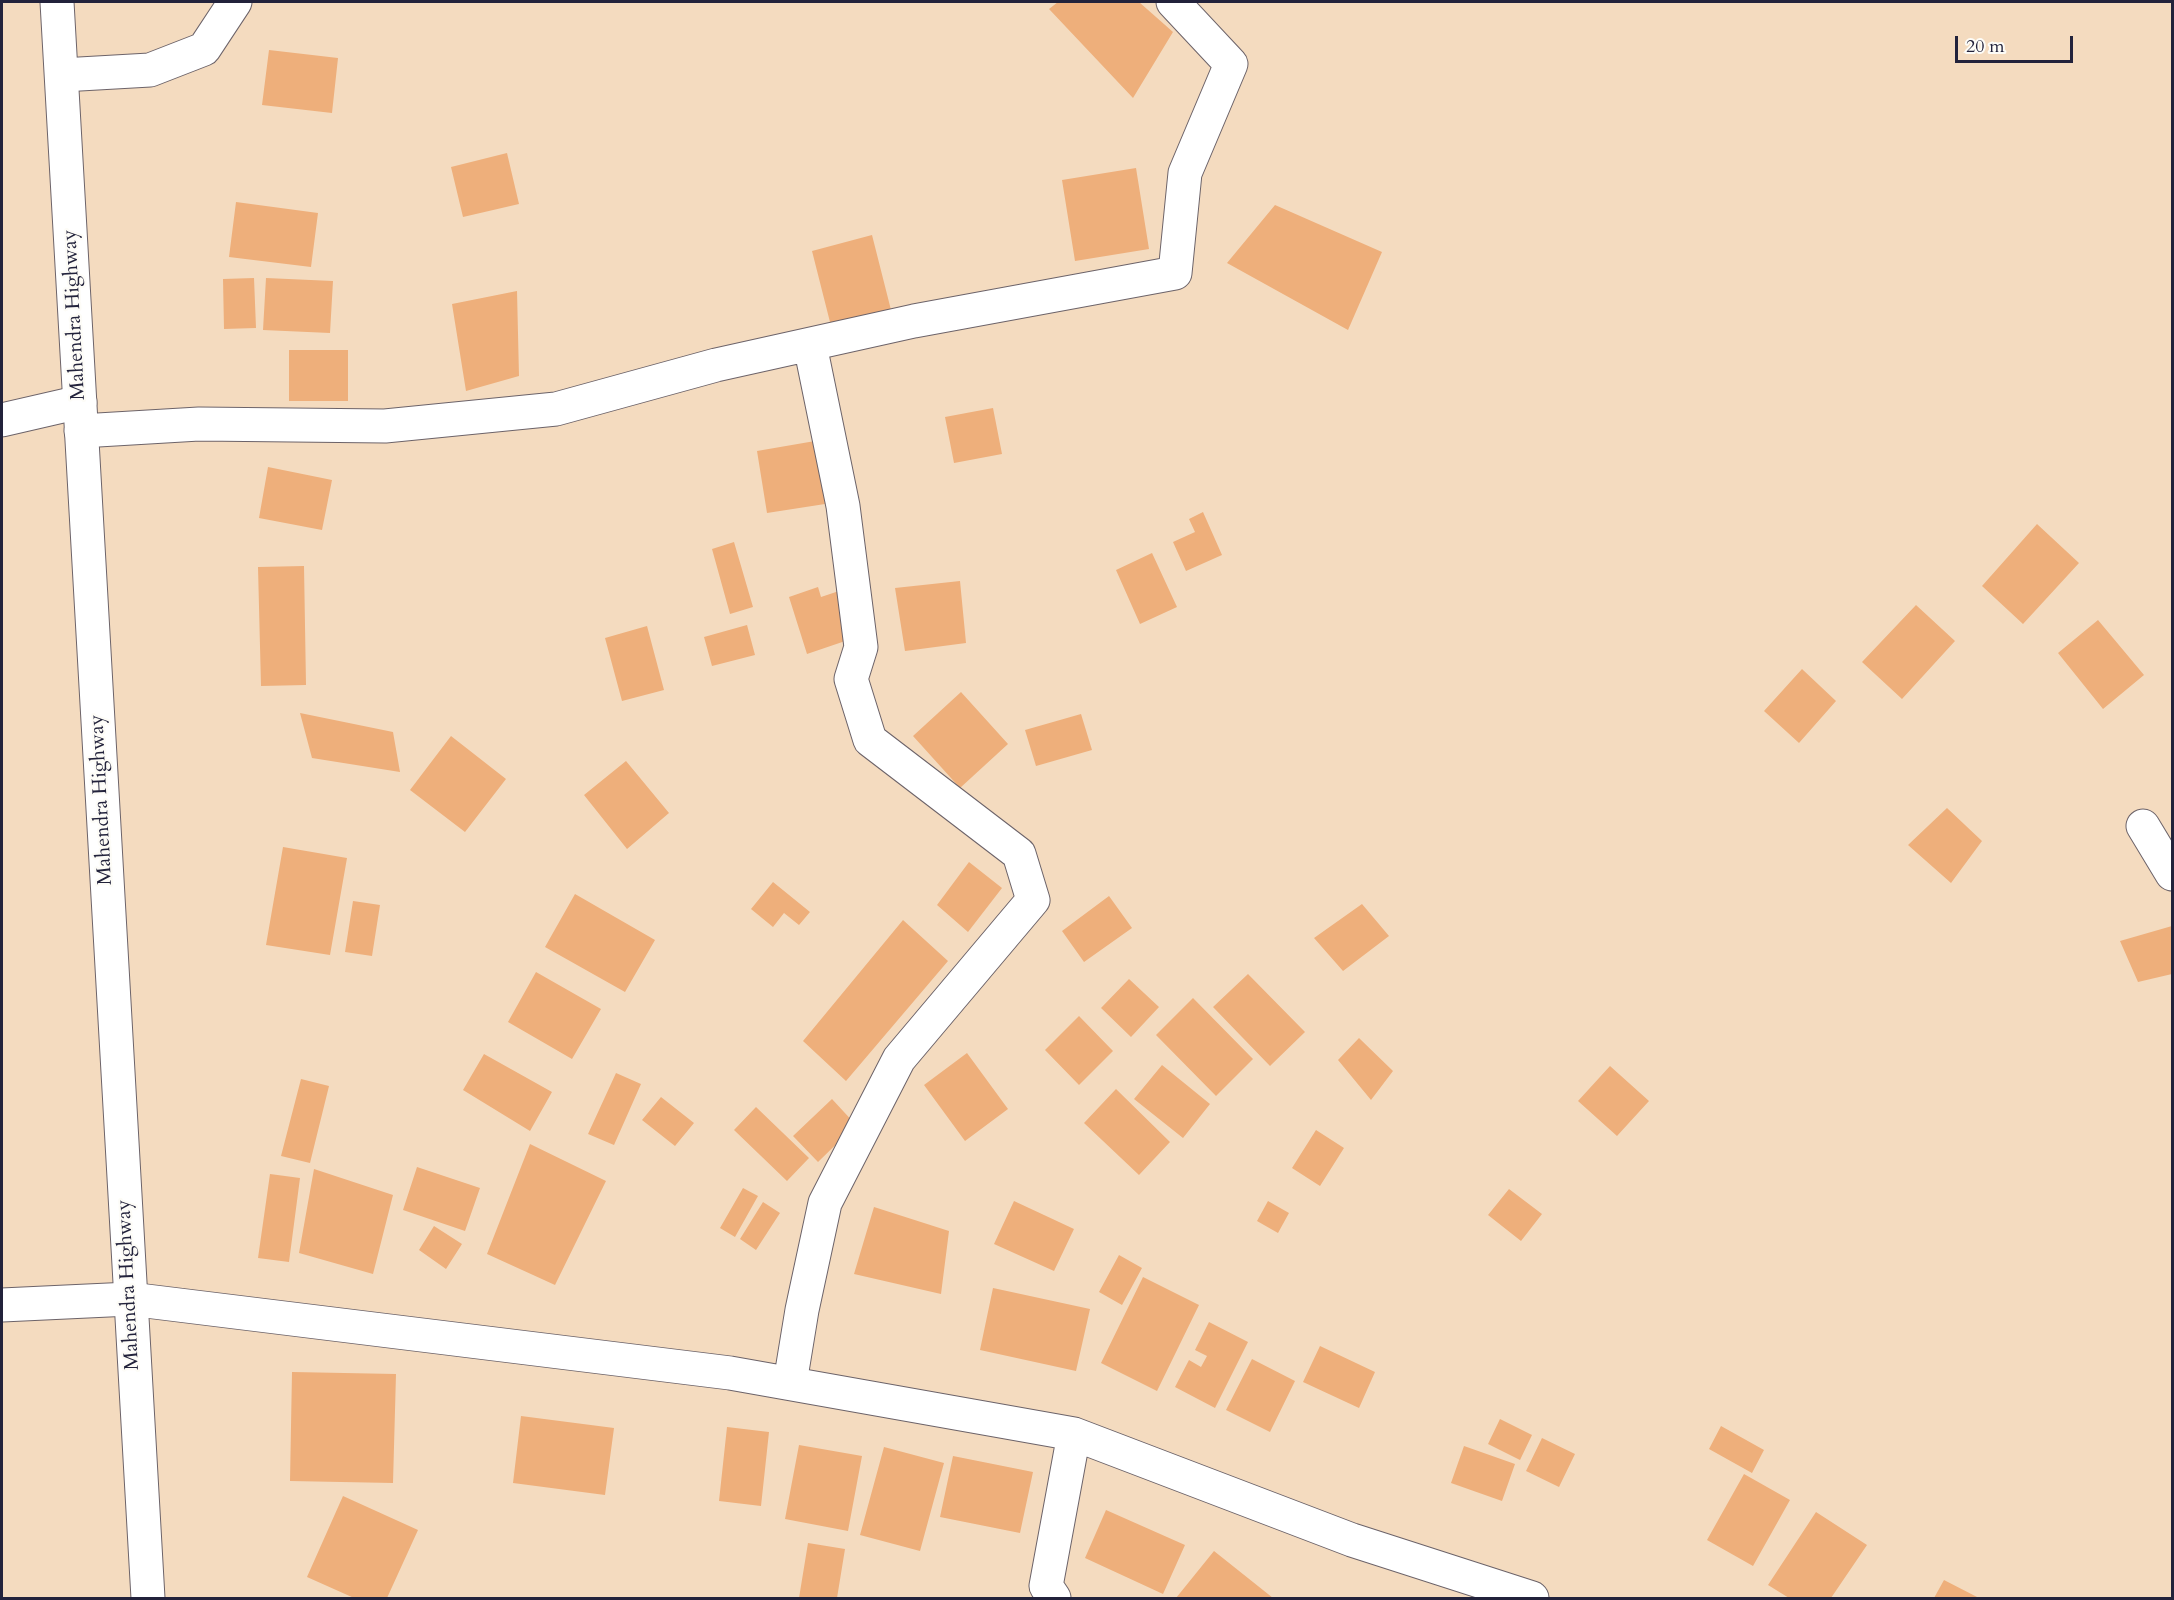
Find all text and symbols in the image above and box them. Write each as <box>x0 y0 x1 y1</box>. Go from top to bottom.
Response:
scale bar <box>1958 24 2076 62</box>
text: 20 m <box>1966 34 2005 59</box>
street label: Mahendra Highway <box>59 229 91 401</box>
street label: Mahendra Highway <box>86 714 118 886</box>
street label: Mahendra Highway <box>113 1199 145 1371</box>

